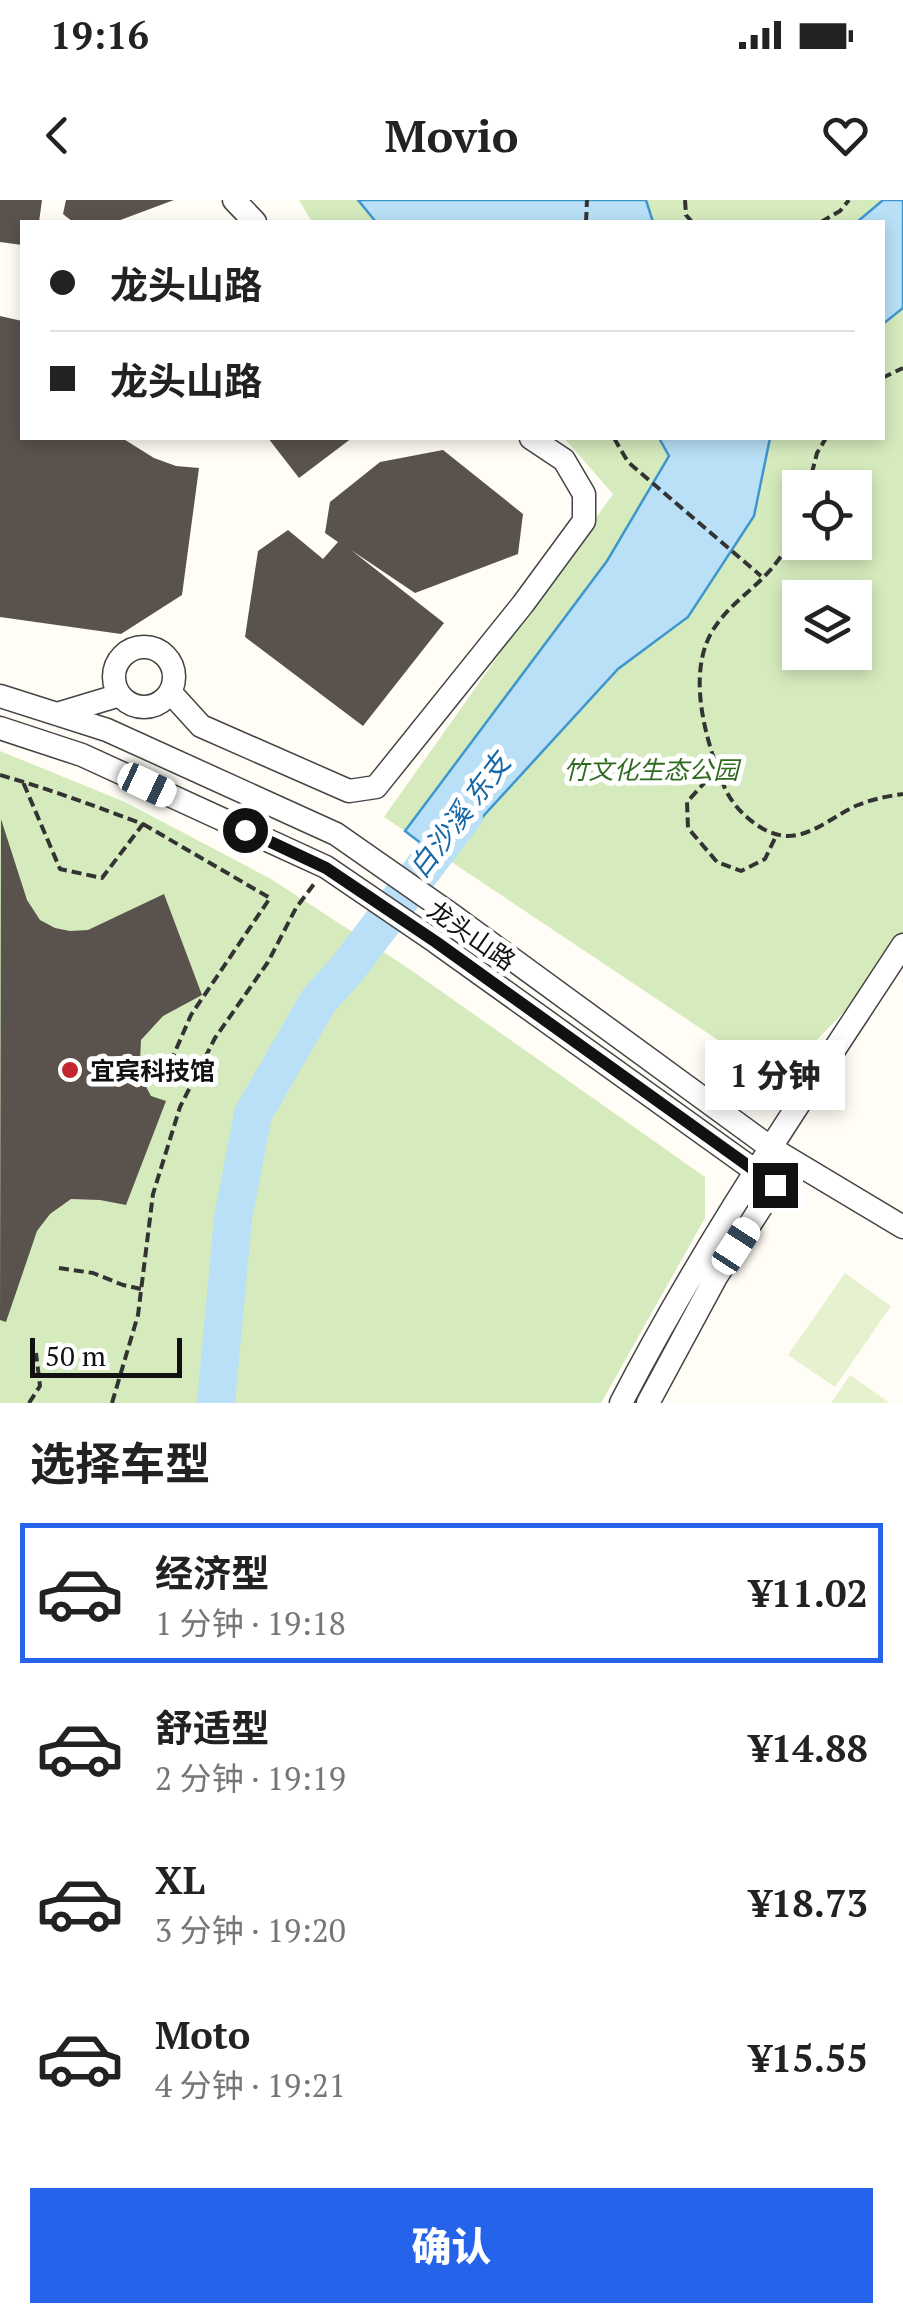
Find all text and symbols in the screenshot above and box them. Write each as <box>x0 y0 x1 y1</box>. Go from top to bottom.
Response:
text: 19:16 <box>50 10 149 60</box>
text: Movio <box>385 105 518 165</box>
icon: back <box>30 108 85 163</box>
icon: heart <box>818 108 873 163</box>
text: 龙头山路 <box>110 260 262 310</box>
text: 龙头山路 <box>110 356 262 406</box>
map controls <box>782 470 872 670</box>
button: locate <box>782 470 872 560</box>
button: layers <box>782 580 872 670</box>
water label: 白沙溪 东支 <box>400 743 520 885</box>
park label: 竹文化生态公园 <box>563 753 741 786</box>
car <box>113 759 181 811</box>
route start <box>223 808 268 853</box>
street label: 龙头山路 <box>422 893 522 977</box>
callout: 1 分钟 <box>705 1040 845 1110</box>
place label: 宜宾科技馆 <box>90 1054 215 1087</box>
text: 1 分钟 <box>730 1054 820 1096</box>
marker: 宜宾科技馆 <box>59 1059 81 1081</box>
route end <box>753 1163 798 1208</box>
car <box>707 1213 765 1279</box>
scale bar <box>30 1333 182 1378</box>
text: 50 m <box>45 1337 106 1374</box>
text: 选择车型 <box>30 1433 210 1493</box>
icon: car <box>35 1548 125 1638</box>
text: 经济型 <box>155 1548 269 1598</box>
text: ¥11.02 <box>749 1568 868 1618</box>
text: 1 分钟 · 19:18 <box>155 1602 346 1644</box>
icon: car <box>35 1703 125 1793</box>
text: 舒适型 <box>155 1703 269 1753</box>
text: ¥14.88 <box>749 1723 868 1773</box>
text: 2 分钟 · 19:19 <box>155 1757 346 1799</box>
text: XL <box>155 1855 205 1905</box>
icon: car <box>35 1858 125 1948</box>
text: ¥18.73 <box>749 1878 868 1928</box>
text: 3 分钟 · 19:20 <box>155 1909 346 1951</box>
text: Moto <box>155 2010 250 2060</box>
icon: car <box>35 2013 125 2103</box>
text: ¥15.55 <box>749 2033 868 2083</box>
text: 4 分钟 · 19:21 <box>155 2064 346 2106</box>
button: 确认 <box>30 2188 873 2303</box>

